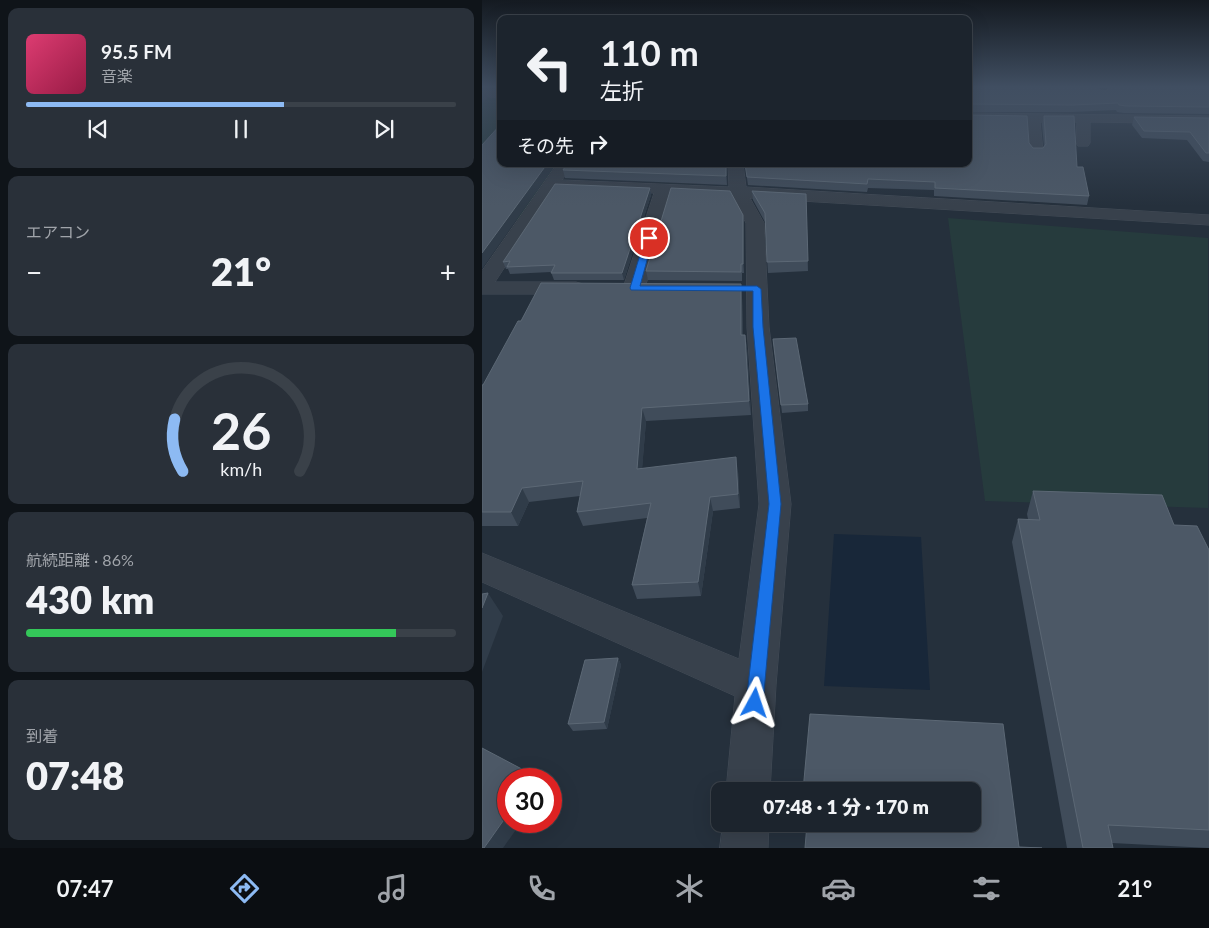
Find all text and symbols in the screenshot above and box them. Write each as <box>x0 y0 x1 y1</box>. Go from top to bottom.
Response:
text: 110 m <box>600 31 699 73</box>
icon: left <box>517 35 582 100</box>
text: 95.5 FM <box>101 40 172 63</box>
text: 音楽 <box>101 66 133 85</box>
text: 左折 <box>600 77 644 104</box>
icon: previous <box>84 115 112 143</box>
icon: pause <box>227 115 255 143</box>
icon: next <box>370 115 398 143</box>
icon: right <box>584 130 612 158</box>
text: その先 <box>517 134 574 157</box>
pin <box>628 217 670 259</box>
text: エアコン <box>26 222 90 241</box>
icon: arrive <box>635 224 663 252</box>
text: 21° <box>211 248 271 294</box>
text: − <box>26 255 42 289</box>
text: + <box>440 255 456 289</box>
text: 26 <box>211 399 271 461</box>
text: km/h <box>220 458 262 480</box>
text: 航続距離 · 86% <box>26 550 134 569</box>
text: 430 km <box>26 576 154 622</box>
position arrow <box>728 676 780 728</box>
text: 到着 <box>26 726 58 745</box>
text: 07:48 <box>26 752 124 798</box>
speed limit sign: 30 <box>497 768 562 833</box>
text: 07:48 · 1 分 · 170 m <box>763 795 929 818</box>
icon: directions <box>227 871 262 906</box>
icon: music <box>375 871 410 906</box>
icon: phone <box>524 871 559 906</box>
icon: climate <box>672 871 707 906</box>
icon: car <box>821 871 856 906</box>
icon: filters <box>969 871 1004 906</box>
text: 07:47 <box>57 875 113 902</box>
text: 21° <box>1118 875 1152 902</box>

